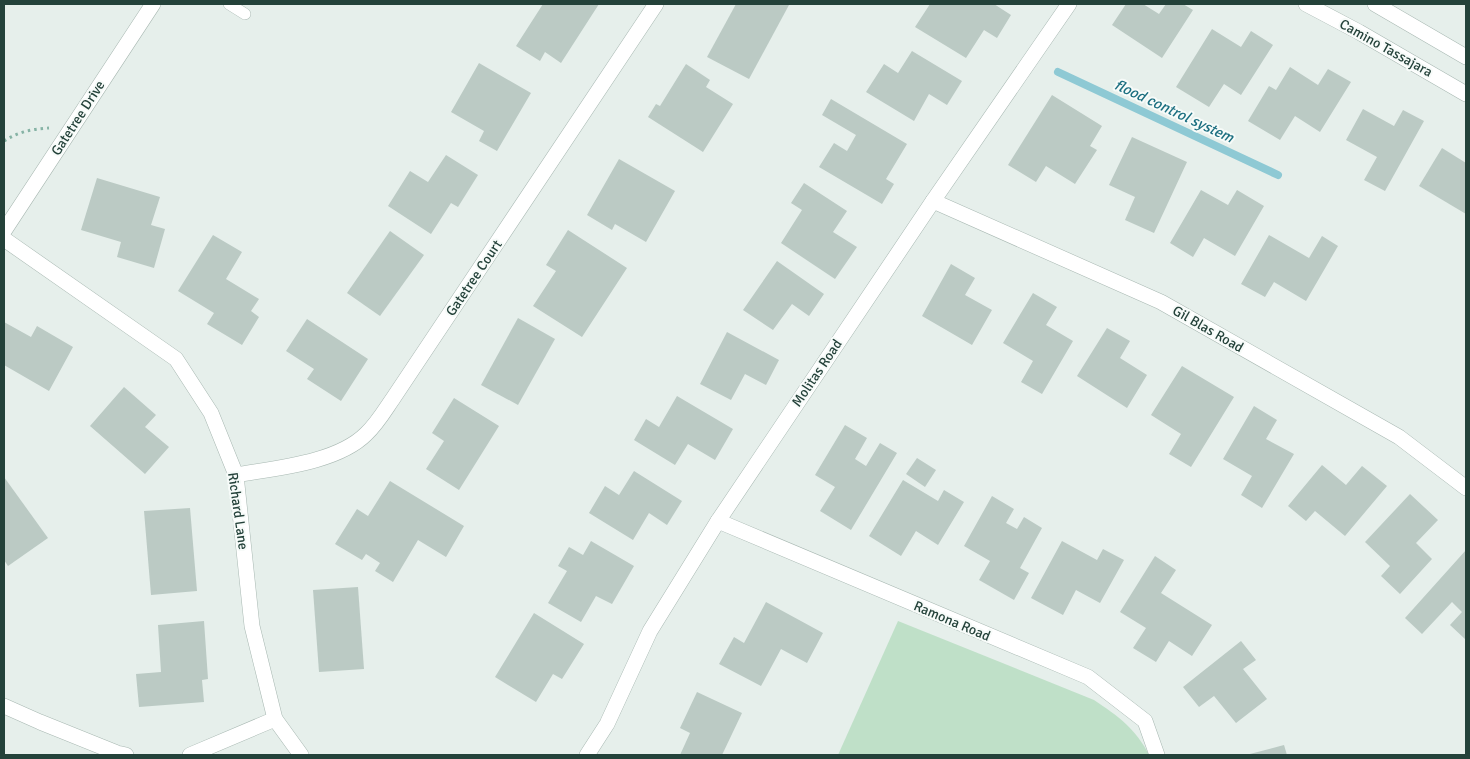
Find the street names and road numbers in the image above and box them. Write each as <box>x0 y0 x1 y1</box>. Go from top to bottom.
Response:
street label: Camino Tassajara <box>1336 15 1436 81</box>
street label: Gatetree Drive <box>47 77 109 159</box>
street label: Gatetree Court <box>442 237 506 319</box>
street label: Gil Blas Road <box>1170 302 1246 356</box>
street label: Molitas Road <box>788 336 846 410</box>
street label: Richard Lane <box>224 471 252 551</box>
street label: Ramona Road <box>911 597 993 645</box>

